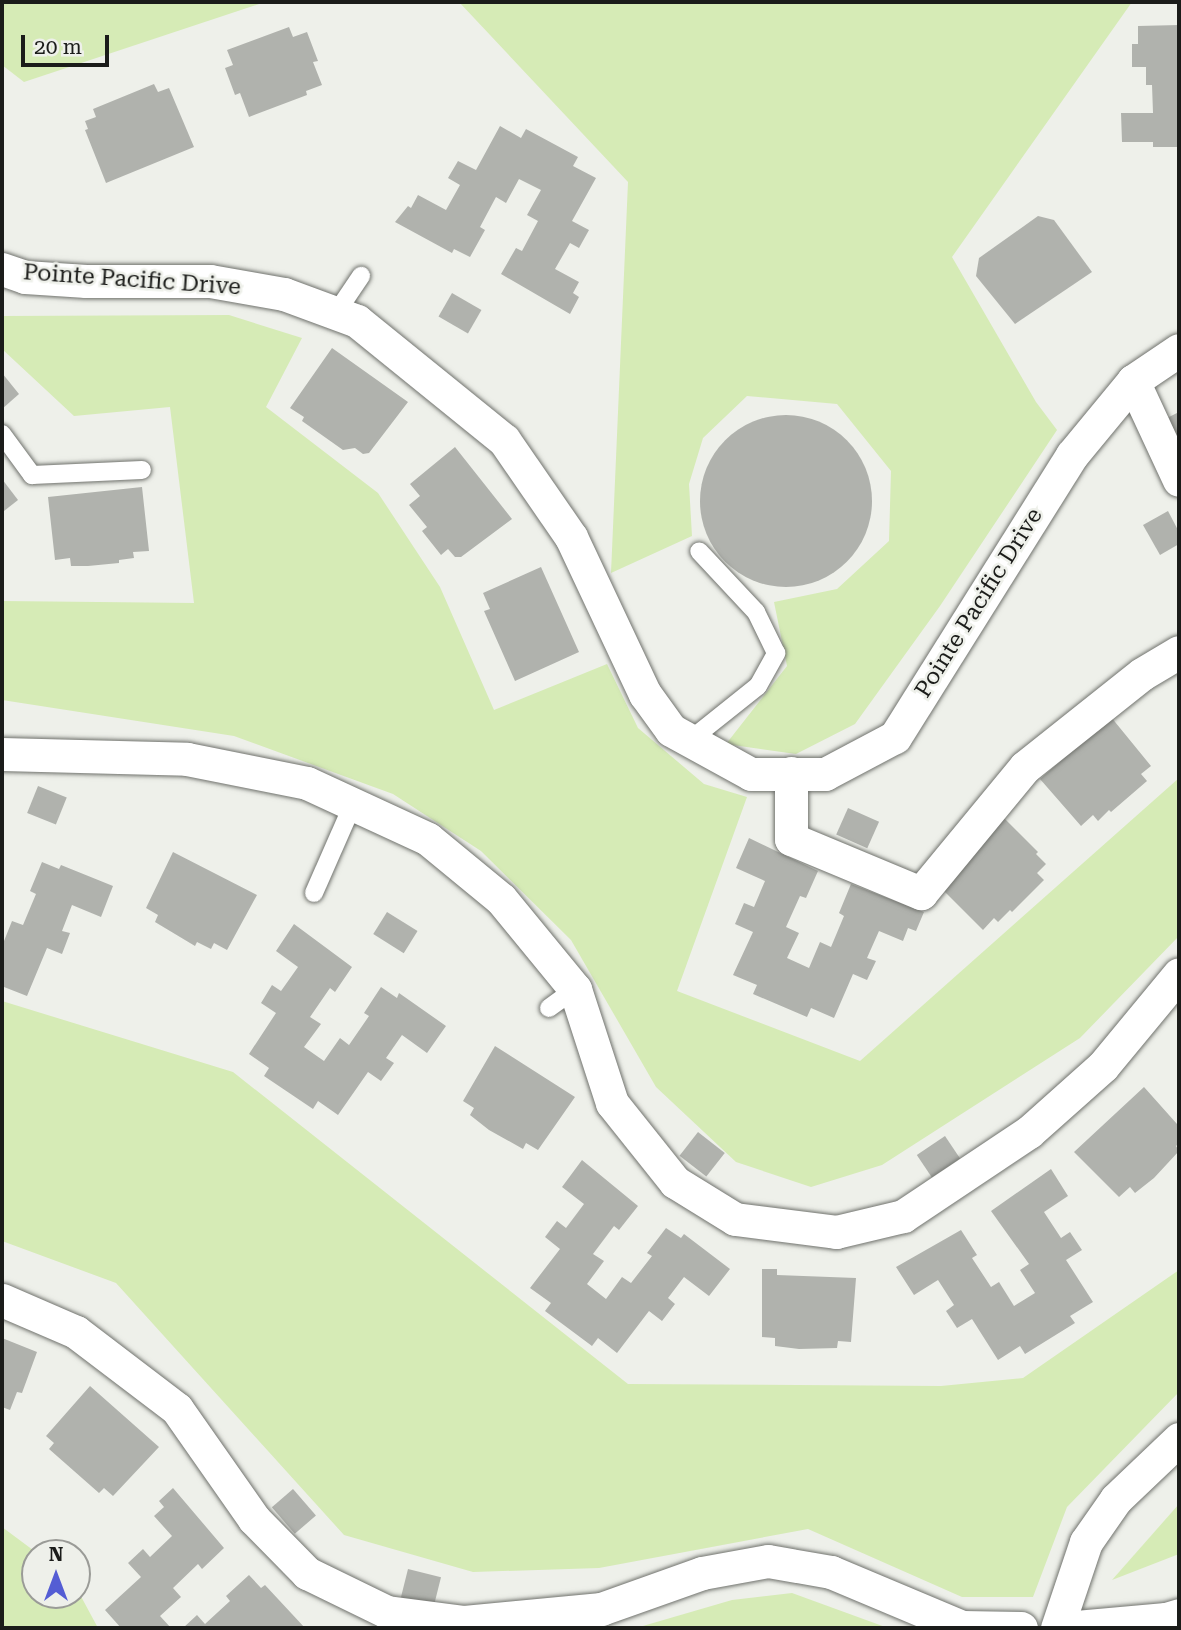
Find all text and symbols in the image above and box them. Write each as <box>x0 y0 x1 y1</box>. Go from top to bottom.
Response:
scale bar <box>24 21 112 65</box>
text: 20 m <box>34 35 82 59</box>
street label: Pointe Pacific Drive <box>22 259 242 301</box>
street label: Pointe Pacific Drive <box>909 503 1049 703</box>
north arrow <box>21 1539 91 1609</box>
text: N <box>49 1543 63 1566</box>

